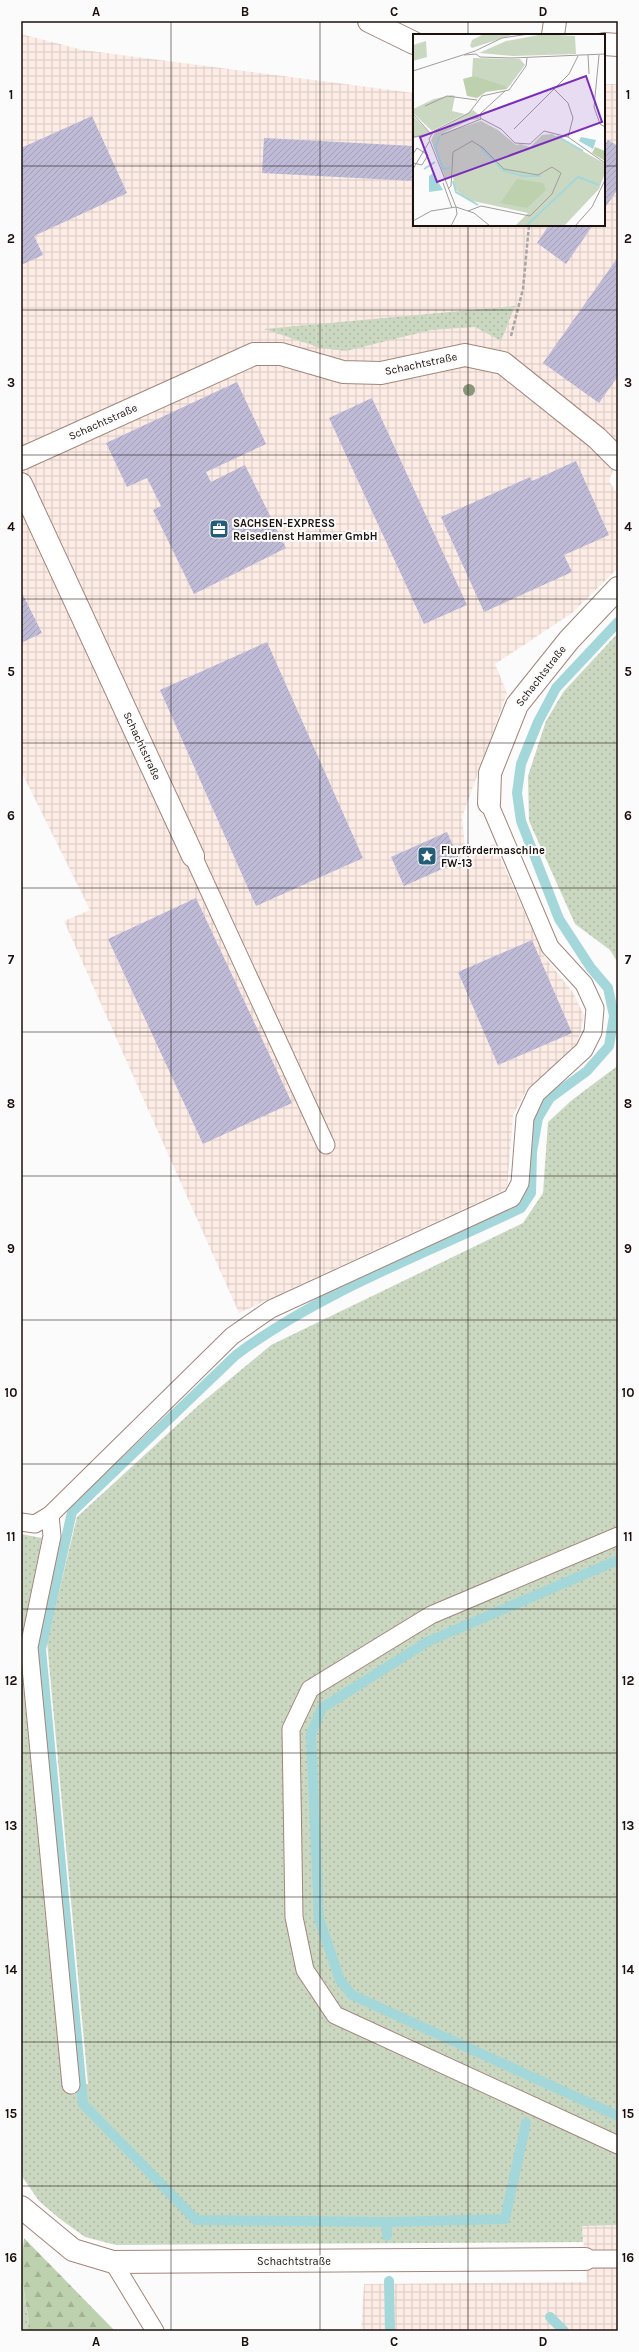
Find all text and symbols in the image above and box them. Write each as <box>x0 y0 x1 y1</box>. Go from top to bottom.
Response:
text: A <box>92 4 100 19</box>
text: B <box>241 4 249 19</box>
text: C <box>390 4 398 19</box>
text: D <box>539 4 548 19</box>
inset map <box>413 34 605 226</box>
text: 1 <box>9 87 13 102</box>
text: 1 <box>626 87 630 102</box>
text: 2 <box>7 231 15 246</box>
text: 2 <box>624 231 632 246</box>
street label: Schachtstraße <box>384 350 459 378</box>
text: 3 <box>7 375 15 390</box>
text: 3 <box>624 375 632 390</box>
street label: Schachtstraße <box>67 401 140 443</box>
place label: SACHSEN-EXPRESS Reisedienst Hammer GmbH <box>233 517 378 543</box>
office icon: SACHSEN-EXPRESS Reisedienst Hammer GmbH <box>208 518 230 540</box>
text: 4 <box>7 519 15 534</box>
text: 4 <box>624 519 632 534</box>
street label: Schachtstraße <box>513 643 569 709</box>
text: 5 <box>7 664 15 679</box>
text: 5 <box>624 664 632 679</box>
street label: Schachtstraße <box>121 710 164 783</box>
text: 6 <box>7 808 15 823</box>
text: 6 <box>624 808 632 823</box>
place label: Flurfördermaschine FW-13 <box>441 844 545 870</box>
place icon: Flurfördermaschine FW-13 <box>416 845 438 867</box>
text: 7 <box>8 952 15 967</box>
text: 7 <box>625 952 632 967</box>
text: 8 <box>7 1096 15 1111</box>
text: 8 <box>624 1096 632 1111</box>
text: 9 <box>7 1241 15 1256</box>
text: 9 <box>624 1241 632 1256</box>
text: 10 <box>5 1385 17 1400</box>
text: 10 <box>622 1385 634 1400</box>
text: 11 <box>6 1529 16 1544</box>
text: 11 <box>623 1529 633 1544</box>
text: 12 <box>5 1673 17 1688</box>
text: 12 <box>622 1673 634 1688</box>
text: 13 <box>5 1818 17 1833</box>
text: 13 <box>622 1818 634 1833</box>
text: 14 <box>5 1962 17 1977</box>
text: 14 <box>622 1962 634 1977</box>
text: 15 <box>5 2106 18 2121</box>
text: 15 <box>622 2106 635 2121</box>
text: 16 <box>5 2250 17 2265</box>
text: 16 <box>622 2250 634 2265</box>
street label: Schachtstraße <box>257 2255 331 2268</box>
text: A <box>92 2334 100 2349</box>
text: B <box>241 2334 249 2349</box>
text: C <box>390 2334 398 2349</box>
text: D <box>539 2334 548 2349</box>

